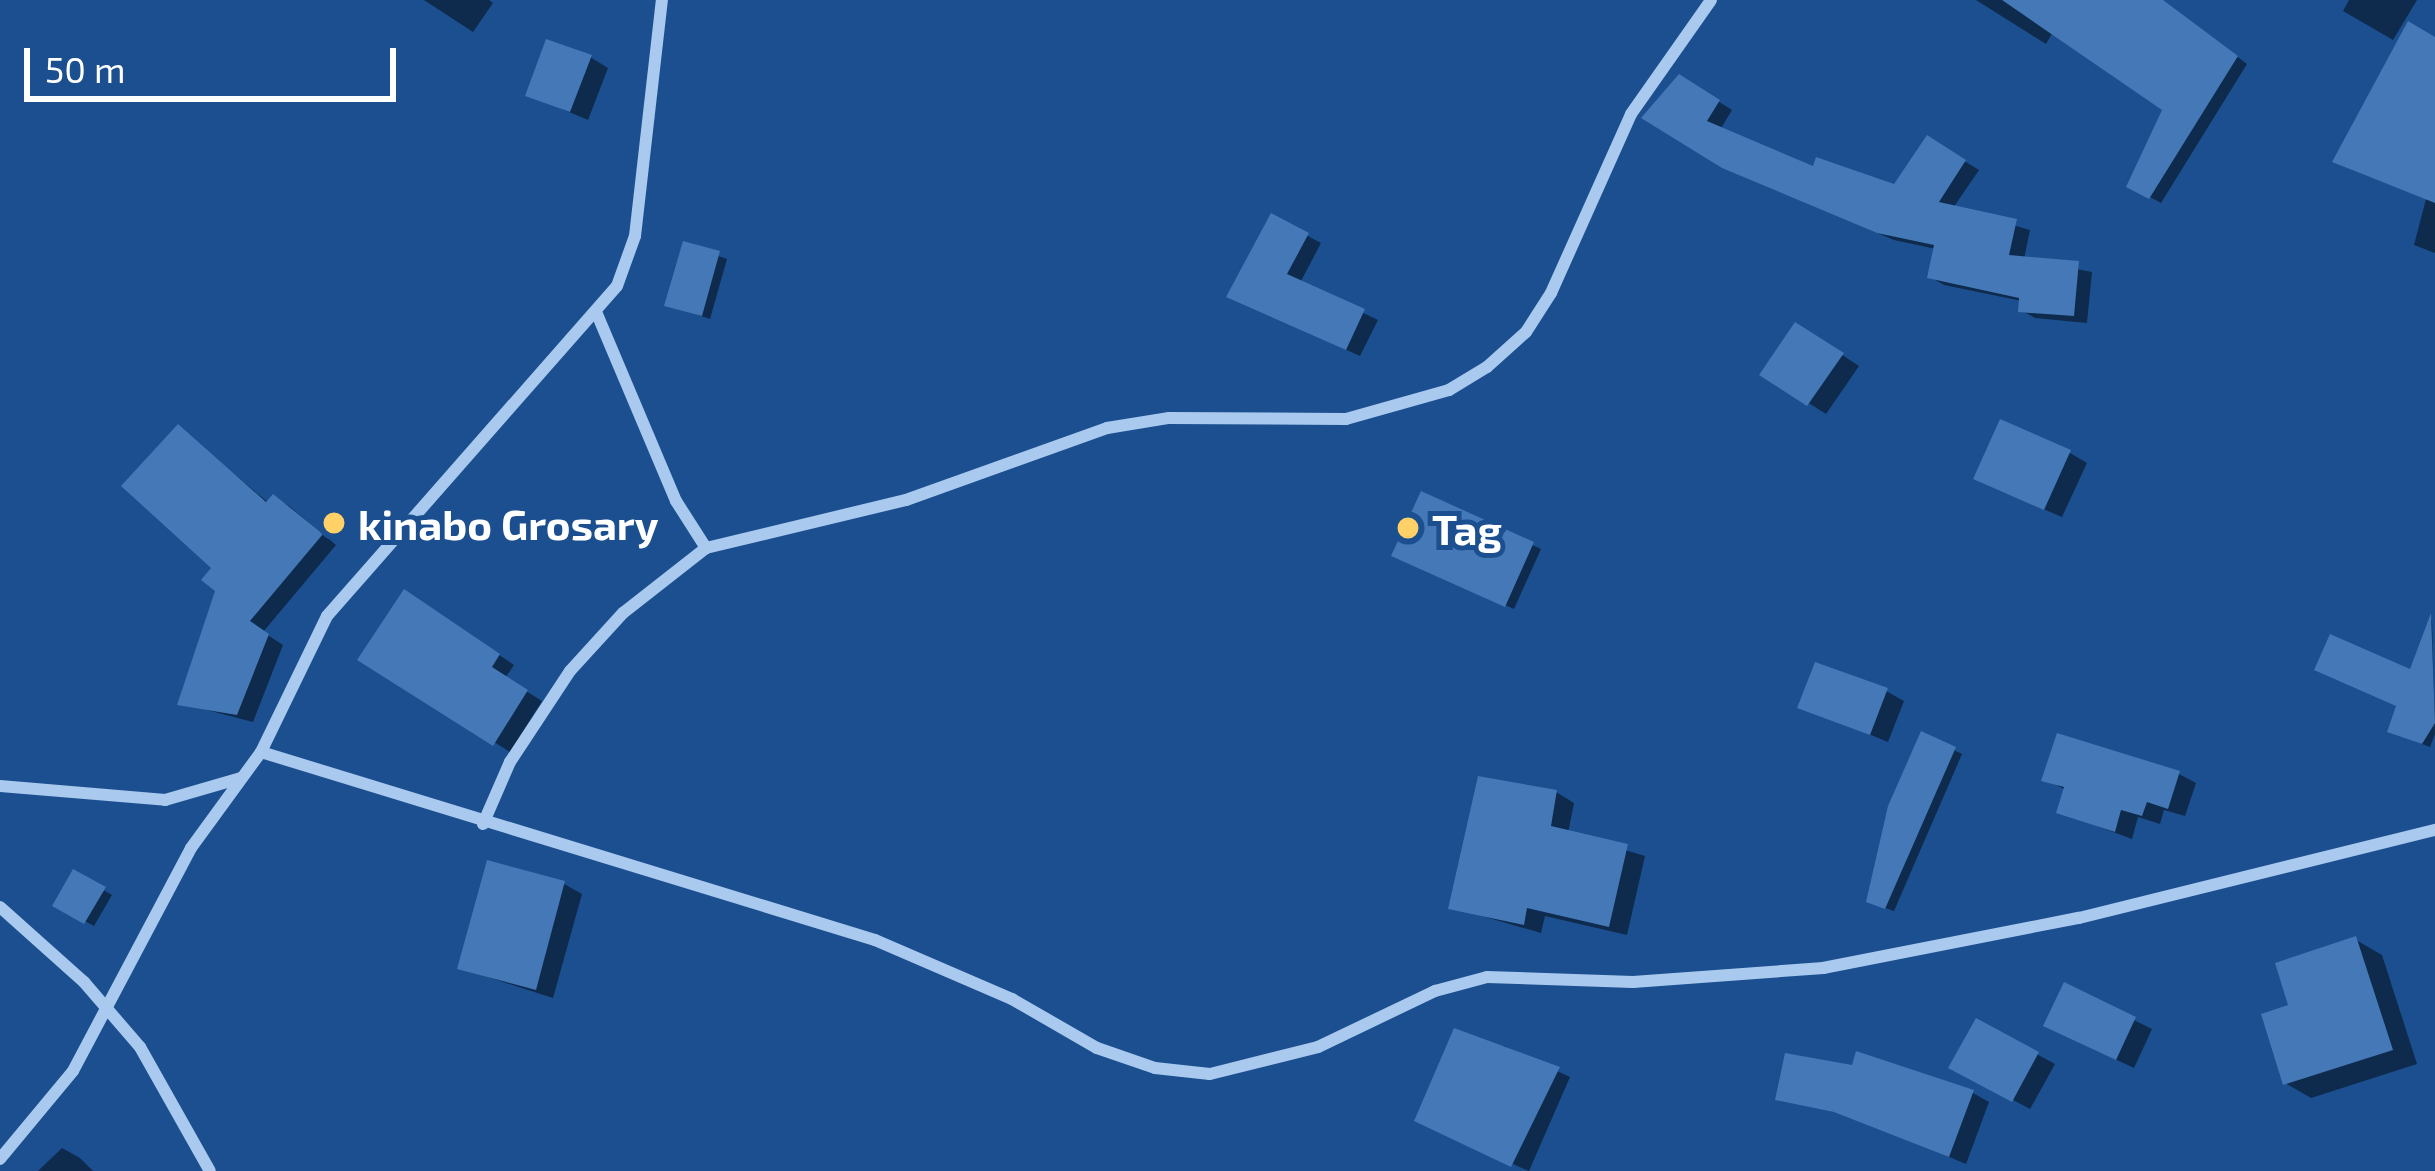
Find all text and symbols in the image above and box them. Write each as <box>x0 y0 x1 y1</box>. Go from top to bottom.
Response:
scale bar <box>30 24 402 98</box>
text: 50 m <box>45 47 126 90</box>
place label: kinabo Grosary <box>358 498 659 548</box>
place label: Tag <box>1432 503 1502 553</box>
marker: kinabo Grosary <box>321 510 347 536</box>
marker: Tag <box>1395 515 1421 541</box>

